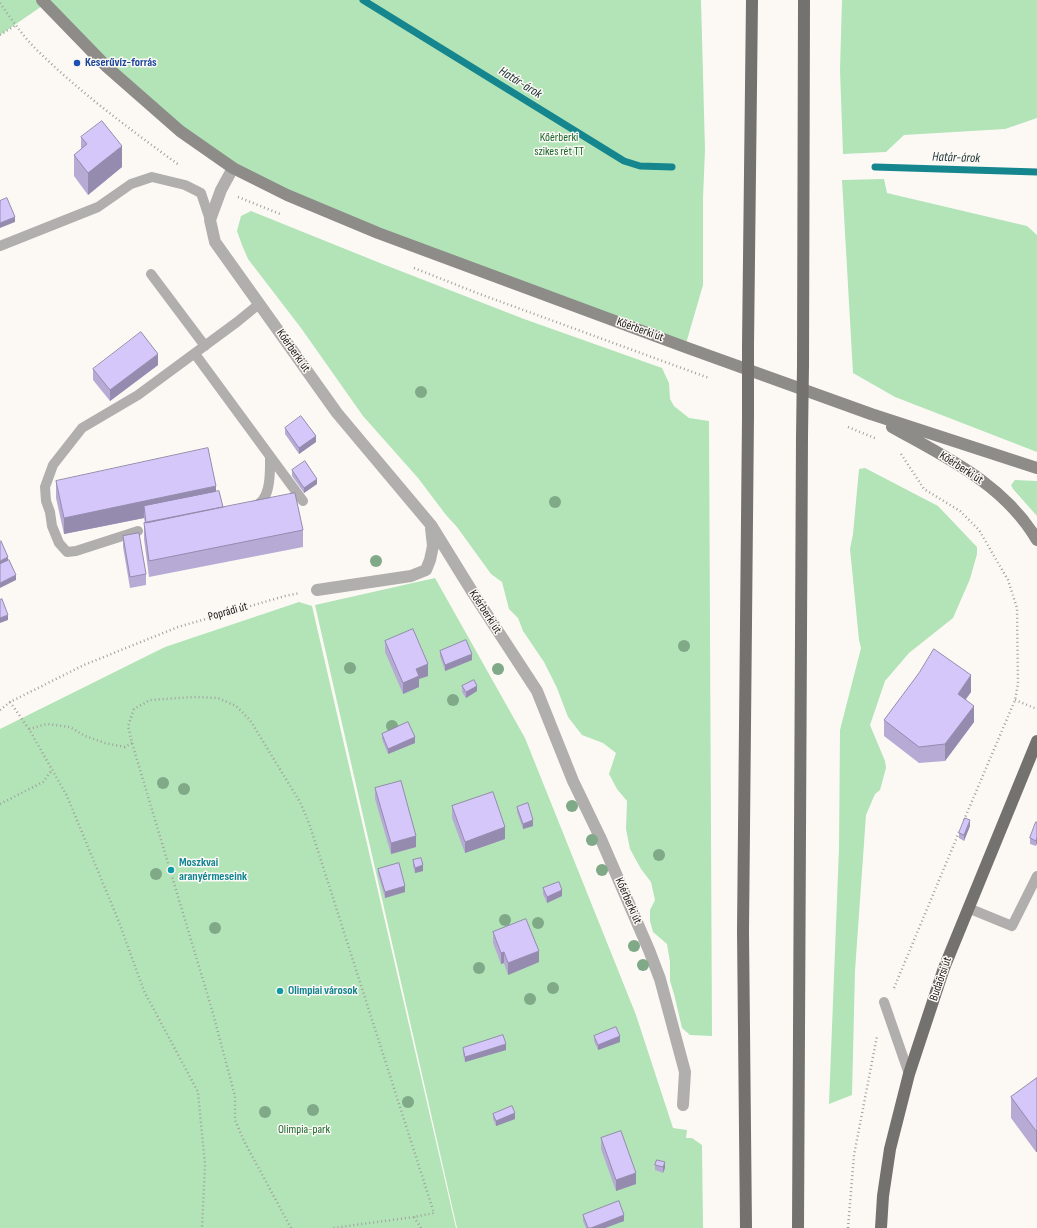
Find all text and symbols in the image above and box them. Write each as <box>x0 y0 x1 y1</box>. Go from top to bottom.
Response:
place label: Keserűvíz-forrás <box>85 56 157 70</box>
marker: Keserűvíz-forrás <box>72 58 82 68</box>
water label: Határ-árok <box>496 64 544 102</box>
park label: Kőérberki szikes rét TT <box>534 131 584 159</box>
water label: Határ-árok <box>932 149 980 167</box>
street label: Kőérberki út <box>614 315 666 345</box>
street label: Kőérberki út <box>273 327 313 375</box>
street label: Kőérberki út <box>936 449 986 487</box>
street label: Kőérberki út <box>466 587 504 637</box>
street label: Poprádi út <box>206 599 250 625</box>
place label: Moszkvai aranyérmeseink <box>179 856 247 884</box>
marker: Moszkvai aranyérmeseink <box>166 865 176 875</box>
street label: Kőérberki út <box>611 876 645 926</box>
street label: Budaörsi út <box>927 955 955 1003</box>
place label: Olimpiai városok <box>288 984 358 998</box>
marker: Olimpiai városok <box>275 986 285 996</box>
park label: Olimpia-park <box>278 1123 330 1137</box>

